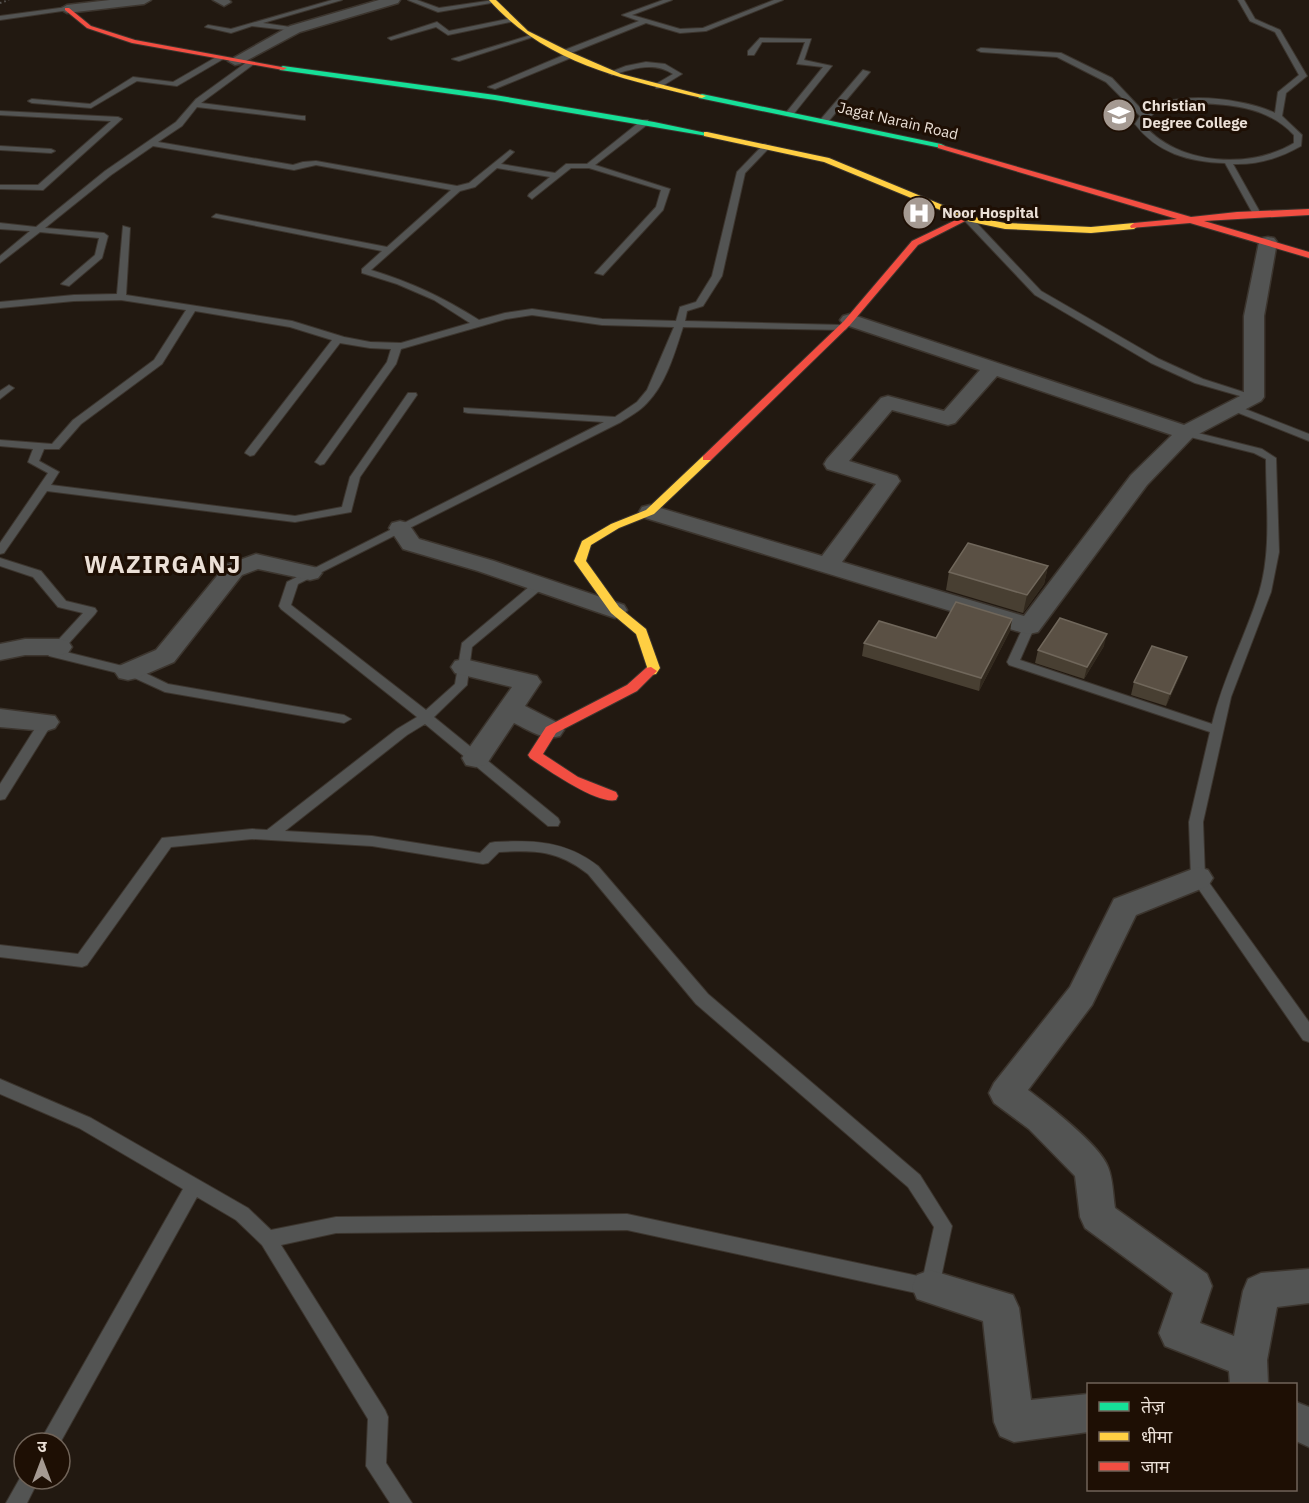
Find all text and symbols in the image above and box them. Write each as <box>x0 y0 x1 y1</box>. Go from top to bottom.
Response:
place label: Christian Degree College <box>1142 96 1248 132</box>
street label: Jagat Narain Road <box>836 97 960 144</box>
school or university icon: Christian Degree College <box>1101 97 1137 133</box>
hospital icon: Noor Hospital <box>901 195 937 231</box>
place label: Noor Hospital <box>942 203 1039 222</box>
district label: WAZIRGANJ <box>84 548 242 580</box>
legend <box>1087 1383 1297 1491</box>
text: तेज़ <box>1141 1395 1165 1418</box>
text: धीमा <box>1141 1425 1172 1448</box>
north arrow <box>12 1431 72 1491</box>
text: उ <box>37 1436 47 1456</box>
text: जाम <box>1141 1455 1171 1478</box>

